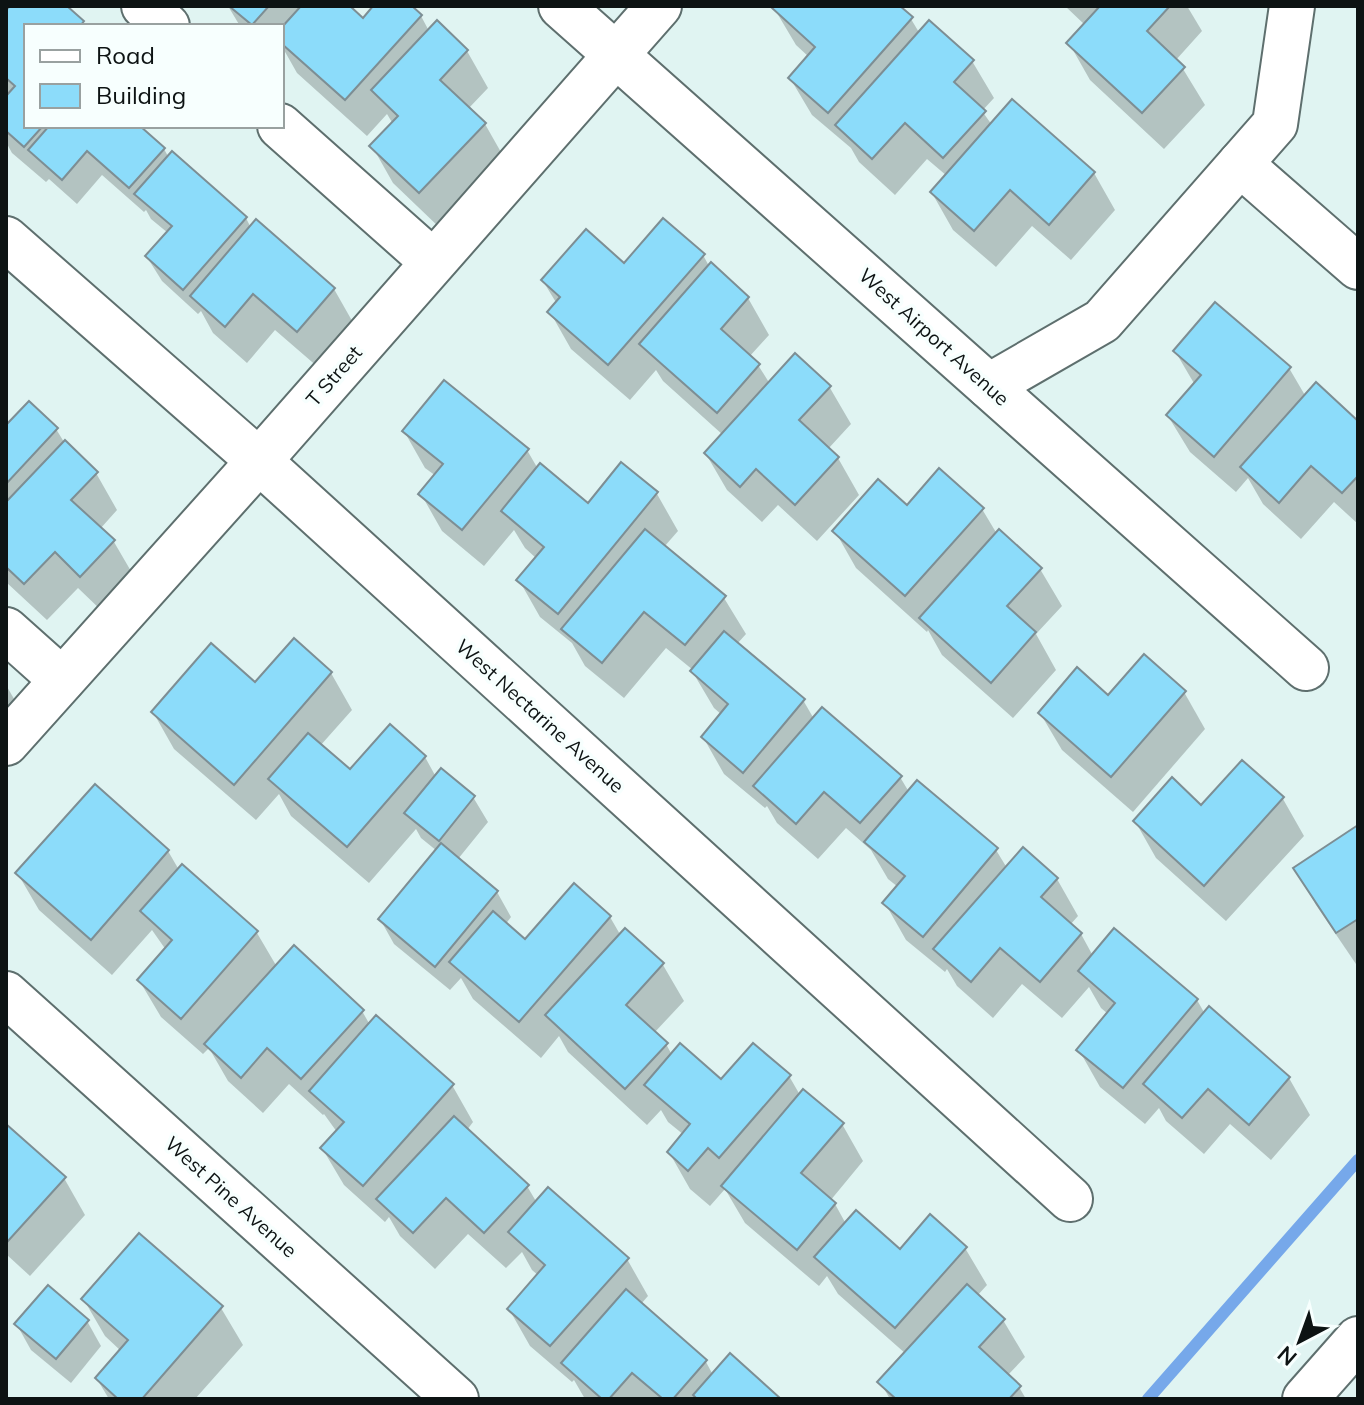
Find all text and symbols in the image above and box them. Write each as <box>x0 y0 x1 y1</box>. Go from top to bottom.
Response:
legend <box>24 24 284 128</box>
text: Road <box>96 40 155 70</box>
text: Building <box>96 80 186 110</box>
street label: West Airport Avenue <box>854 262 1015 411</box>
street label: T Street <box>300 340 367 411</box>
street label: West Nectarine Avenue <box>451 633 630 798</box>
street label: West Pine Avenue <box>160 1131 303 1263</box>
north arrow <box>1260 1301 1340 1381</box>
text: N <box>1271 1340 1302 1372</box>

